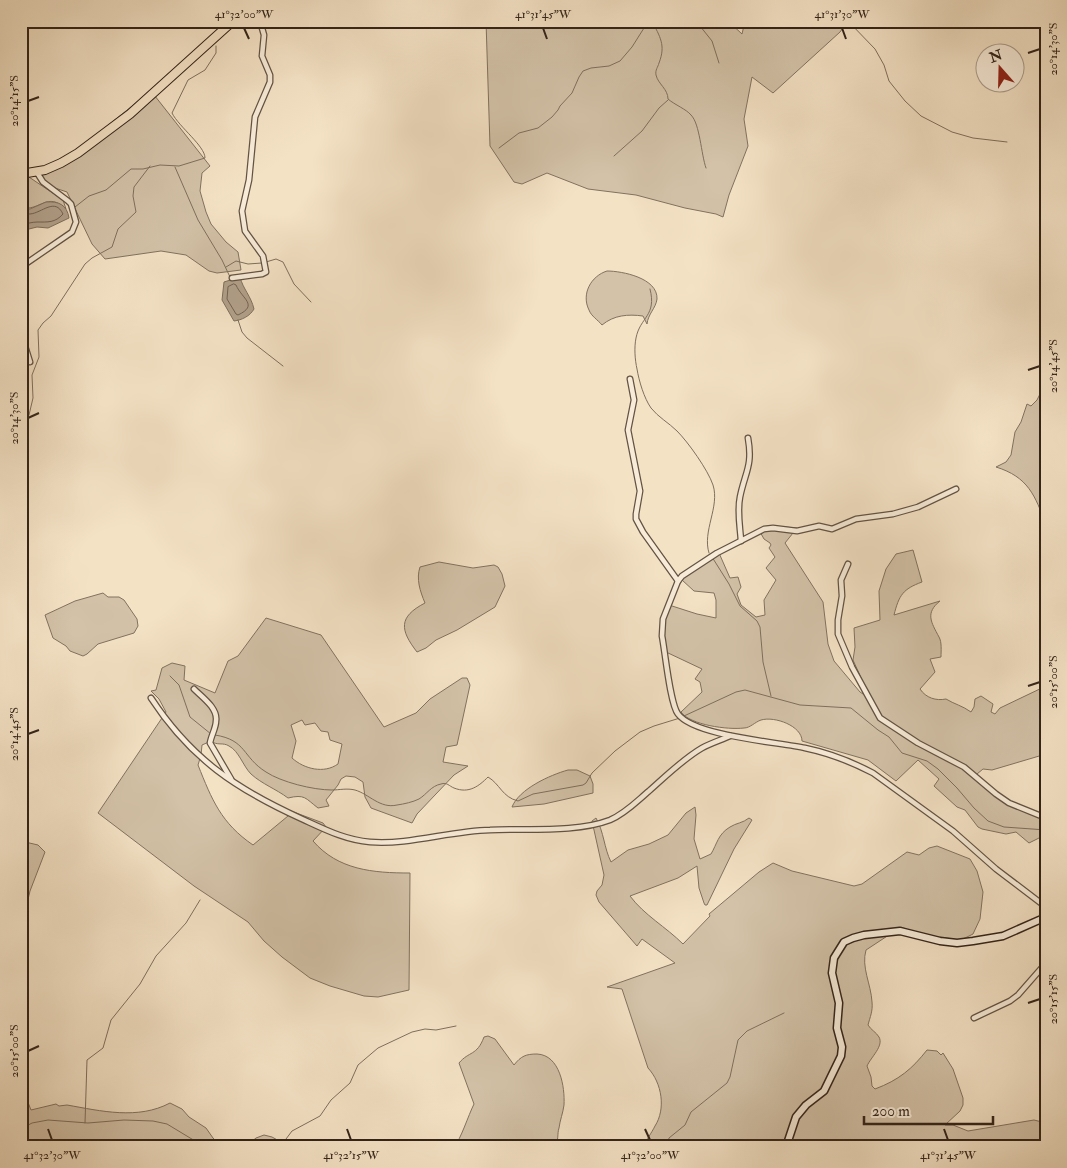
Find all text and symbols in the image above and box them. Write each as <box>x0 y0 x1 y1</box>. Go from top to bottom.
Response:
text: 41°32'00"W <box>215 7 274 22</box>
text: 41°31'45"W <box>515 7 572 22</box>
text: 41°31'30"W <box>814 7 870 22</box>
text: 20°14'30"S <box>1046 23 1061 75</box>
north arrow <box>974 42 1024 92</box>
text: N <box>986 46 1005 67</box>
text: 20°14'15"S <box>7 75 22 127</box>
text: 20°14'45"S <box>1046 339 1061 393</box>
text: 20°14'30"S <box>7 392 22 444</box>
text: 20°15'00"S <box>1046 655 1061 709</box>
text: 20°14'45"S <box>7 707 22 761</box>
text: 20°15'15"S <box>1046 974 1061 1024</box>
text: 20°15'00"S <box>7 1024 22 1078</box>
scale bar <box>864 1093 993 1125</box>
text: 200 m <box>872 1102 910 1121</box>
text: 41°32'30"W <box>24 1148 81 1163</box>
text: 41°32'15"W <box>323 1148 380 1163</box>
text: 41°32'00"W <box>621 1148 680 1163</box>
text: 41°31'45"W <box>920 1148 977 1163</box>

